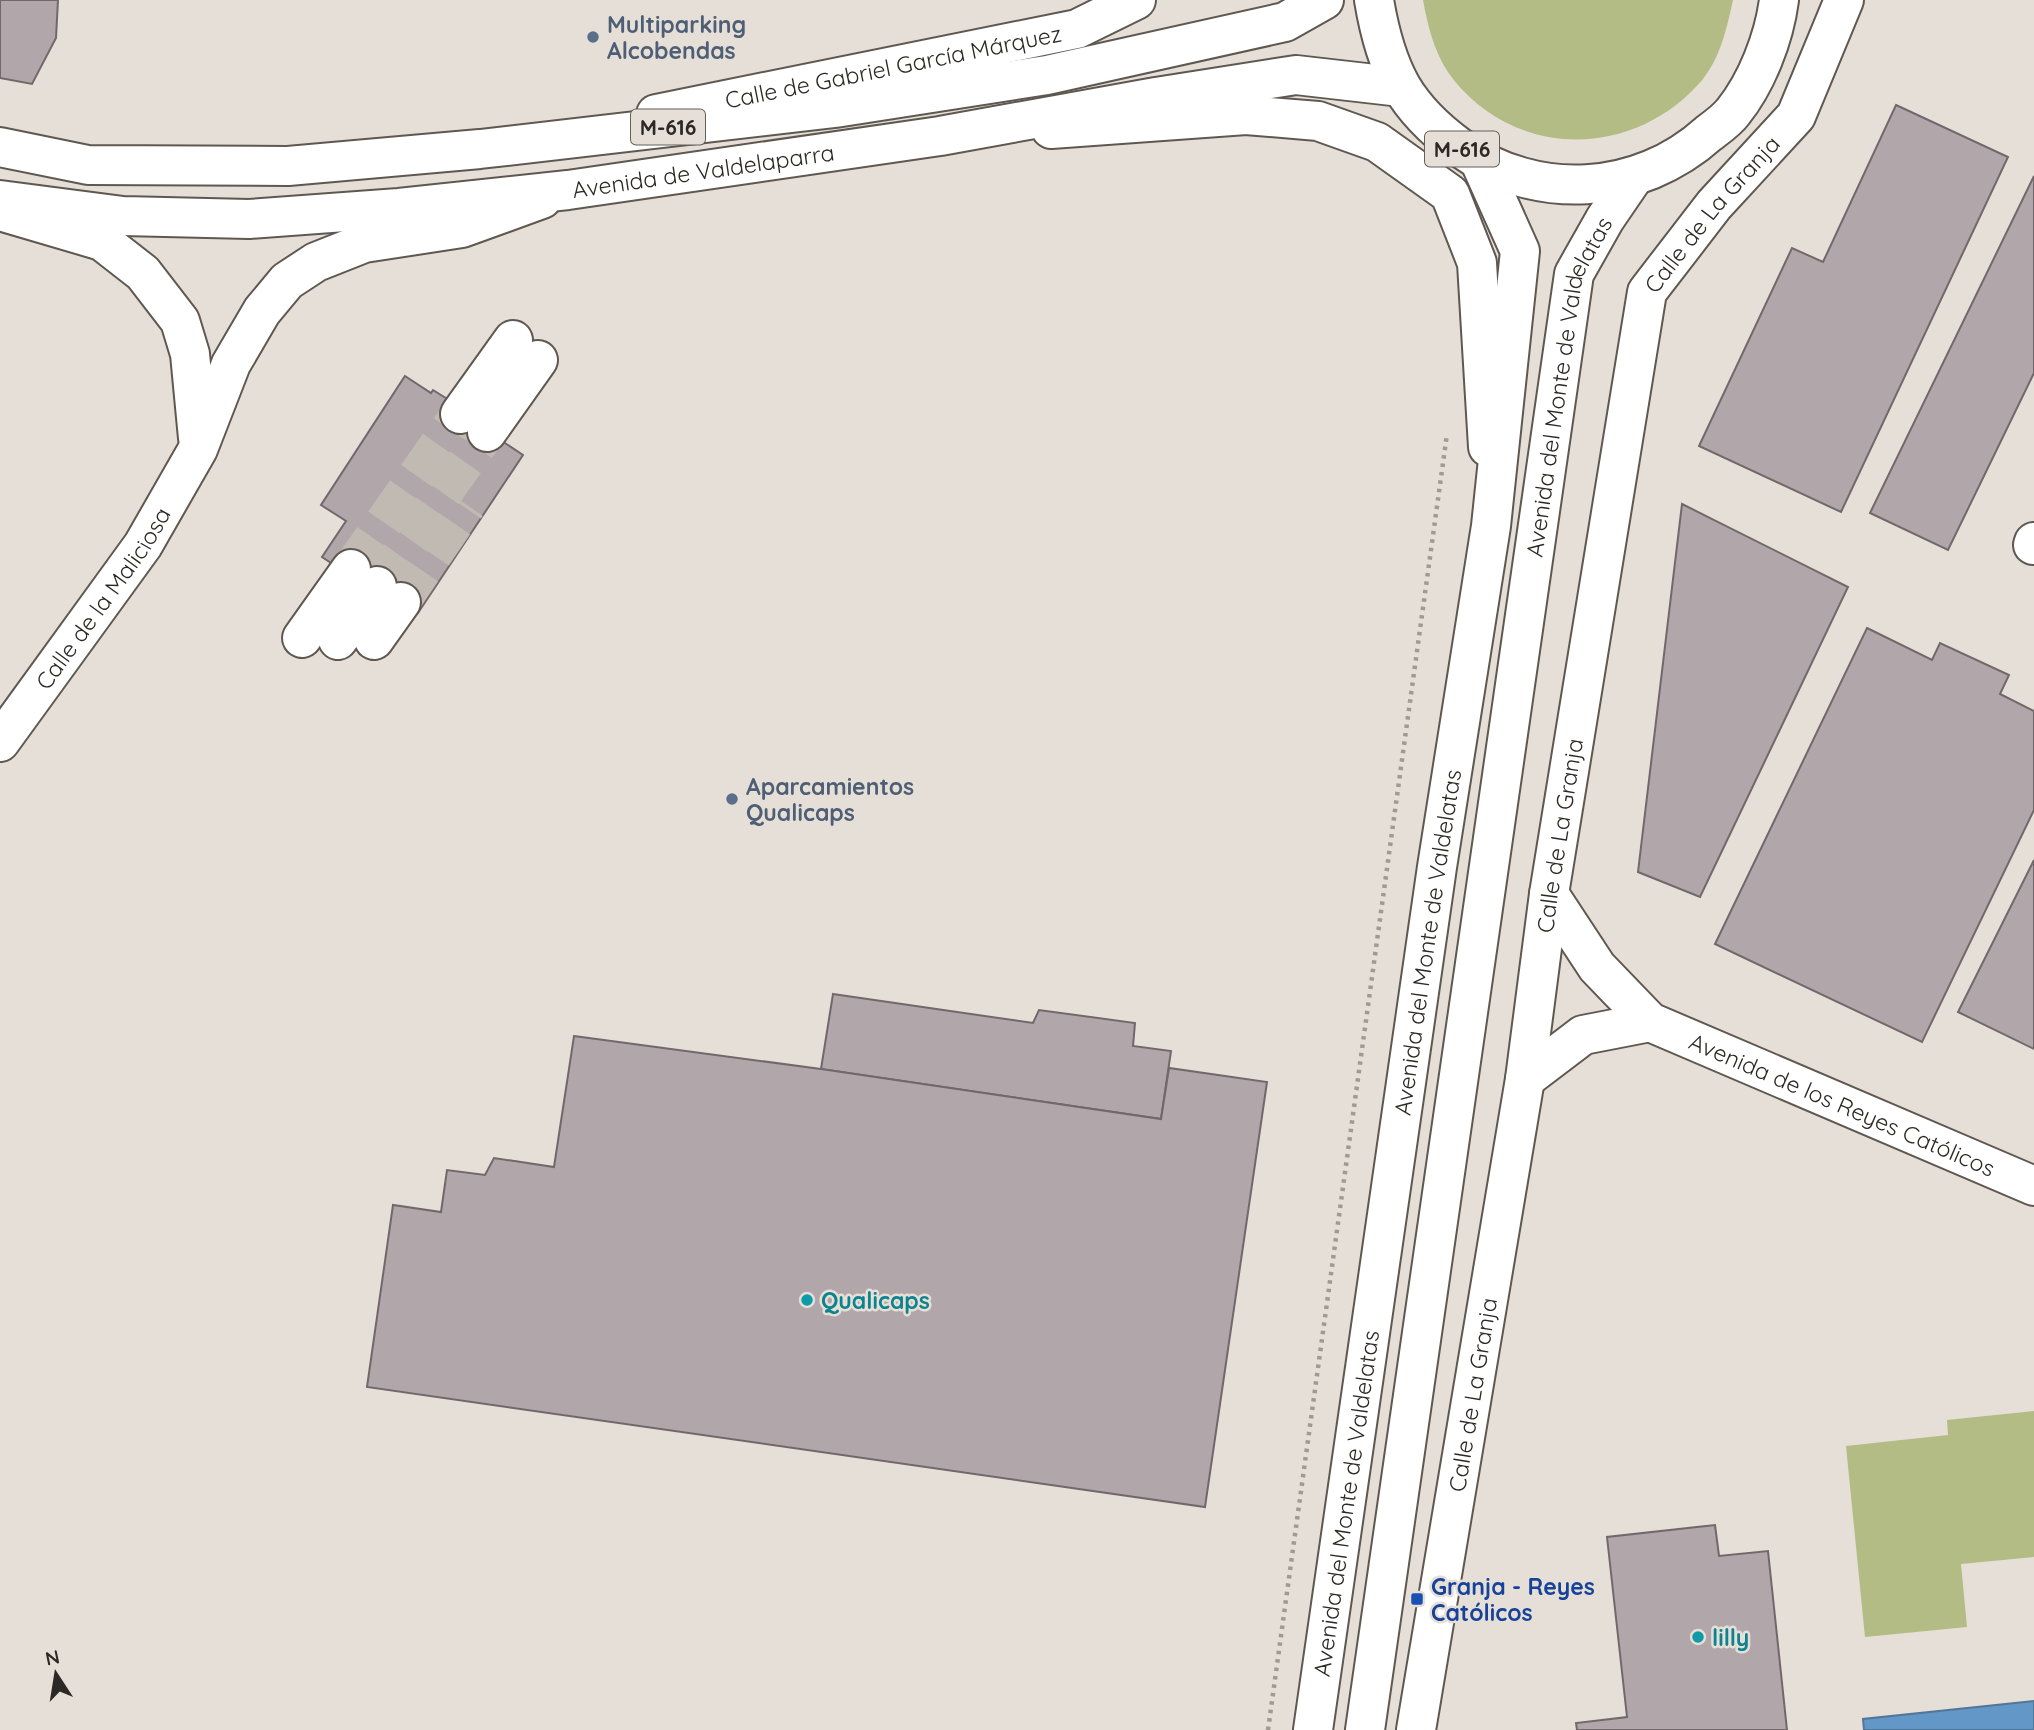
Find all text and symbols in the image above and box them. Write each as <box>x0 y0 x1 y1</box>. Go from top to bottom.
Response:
place label: Multiparking Alcobendas <box>607 10 746 65</box>
street label: Calle de Gabriel García Márquez <box>722 18 1064 114</box>
marker: Multiparking Alcobendas <box>585 29 601 45</box>
road number: M-616 <box>631 110 705 144</box>
street label: Calle de La Granja <box>1638 129 1786 298</box>
road number: M-616 <box>1425 132 1499 166</box>
street label: Avenida de Valdelaparra <box>570 137 836 204</box>
street label: Avenida del Monte de Valdelatas <box>1519 211 1618 559</box>
street label: Calle de la Maliciosa <box>29 502 176 695</box>
street label: Calle de La Granja <box>1530 736 1589 934</box>
street label: Avenida del Monte de Valdelatas <box>1387 767 1467 1117</box>
place label: Aparcamientos Qualicaps <box>746 772 914 827</box>
marker: Aparcamientos Qualicaps <box>724 791 740 807</box>
street label: Avenida de los Reyes Católicos <box>1685 1026 2000 1182</box>
place label: Qualicaps <box>821 1286 930 1315</box>
marker: Qualicaps <box>799 1292 815 1308</box>
street label: Calle de La Granja <box>1442 1295 1503 1494</box>
street label: Avenida del Monte de Valdelatas <box>1306 1328 1385 1678</box>
place label: Granja - Reyes Católicos <box>1431 1572 1595 1627</box>
marker: Granja - Reyes Católicos <box>1409 1591 1425 1607</box>
place label: lilly <box>1712 1623 1749 1652</box>
marker: lilly <box>1690 1629 1706 1645</box>
north arrow <box>21 1639 91 1709</box>
text: N <box>43 1644 62 1671</box>

